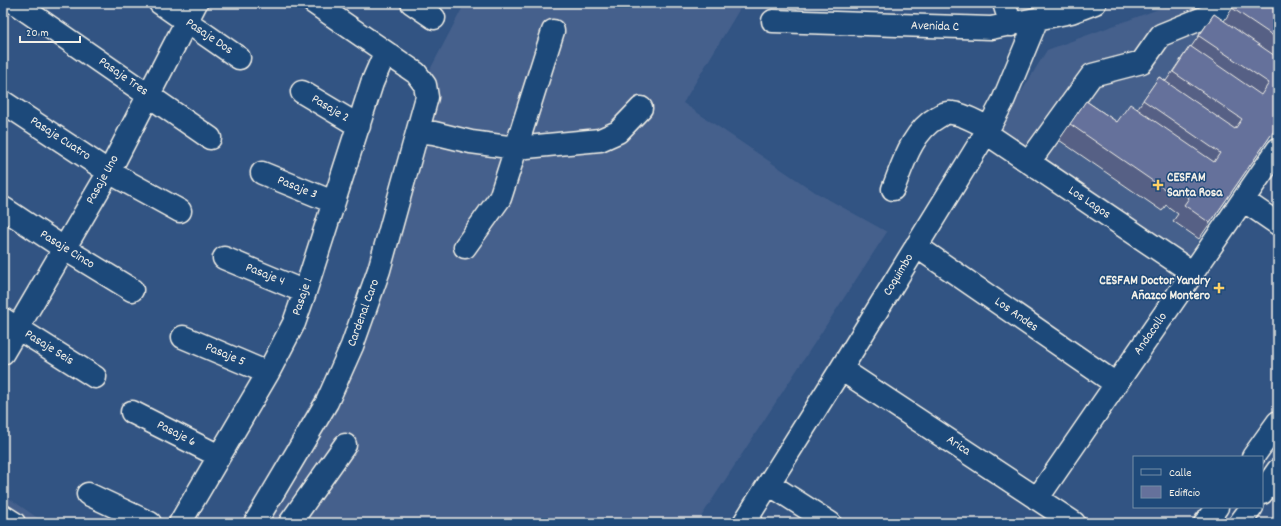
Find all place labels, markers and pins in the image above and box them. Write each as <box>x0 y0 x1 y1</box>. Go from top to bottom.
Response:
place label: CESFAM Santa Rosa <box>1167 169 1223 203</box>
marker: CESFAM Santa Rosa <box>1152 179 1164 191</box>
place label: CESFAM Doctor Yandry Añazco Montero <box>1099 272 1211 306</box>
marker: CESFAM Doctor Yandry Añazco Montero <box>1213 282 1225 294</box>

